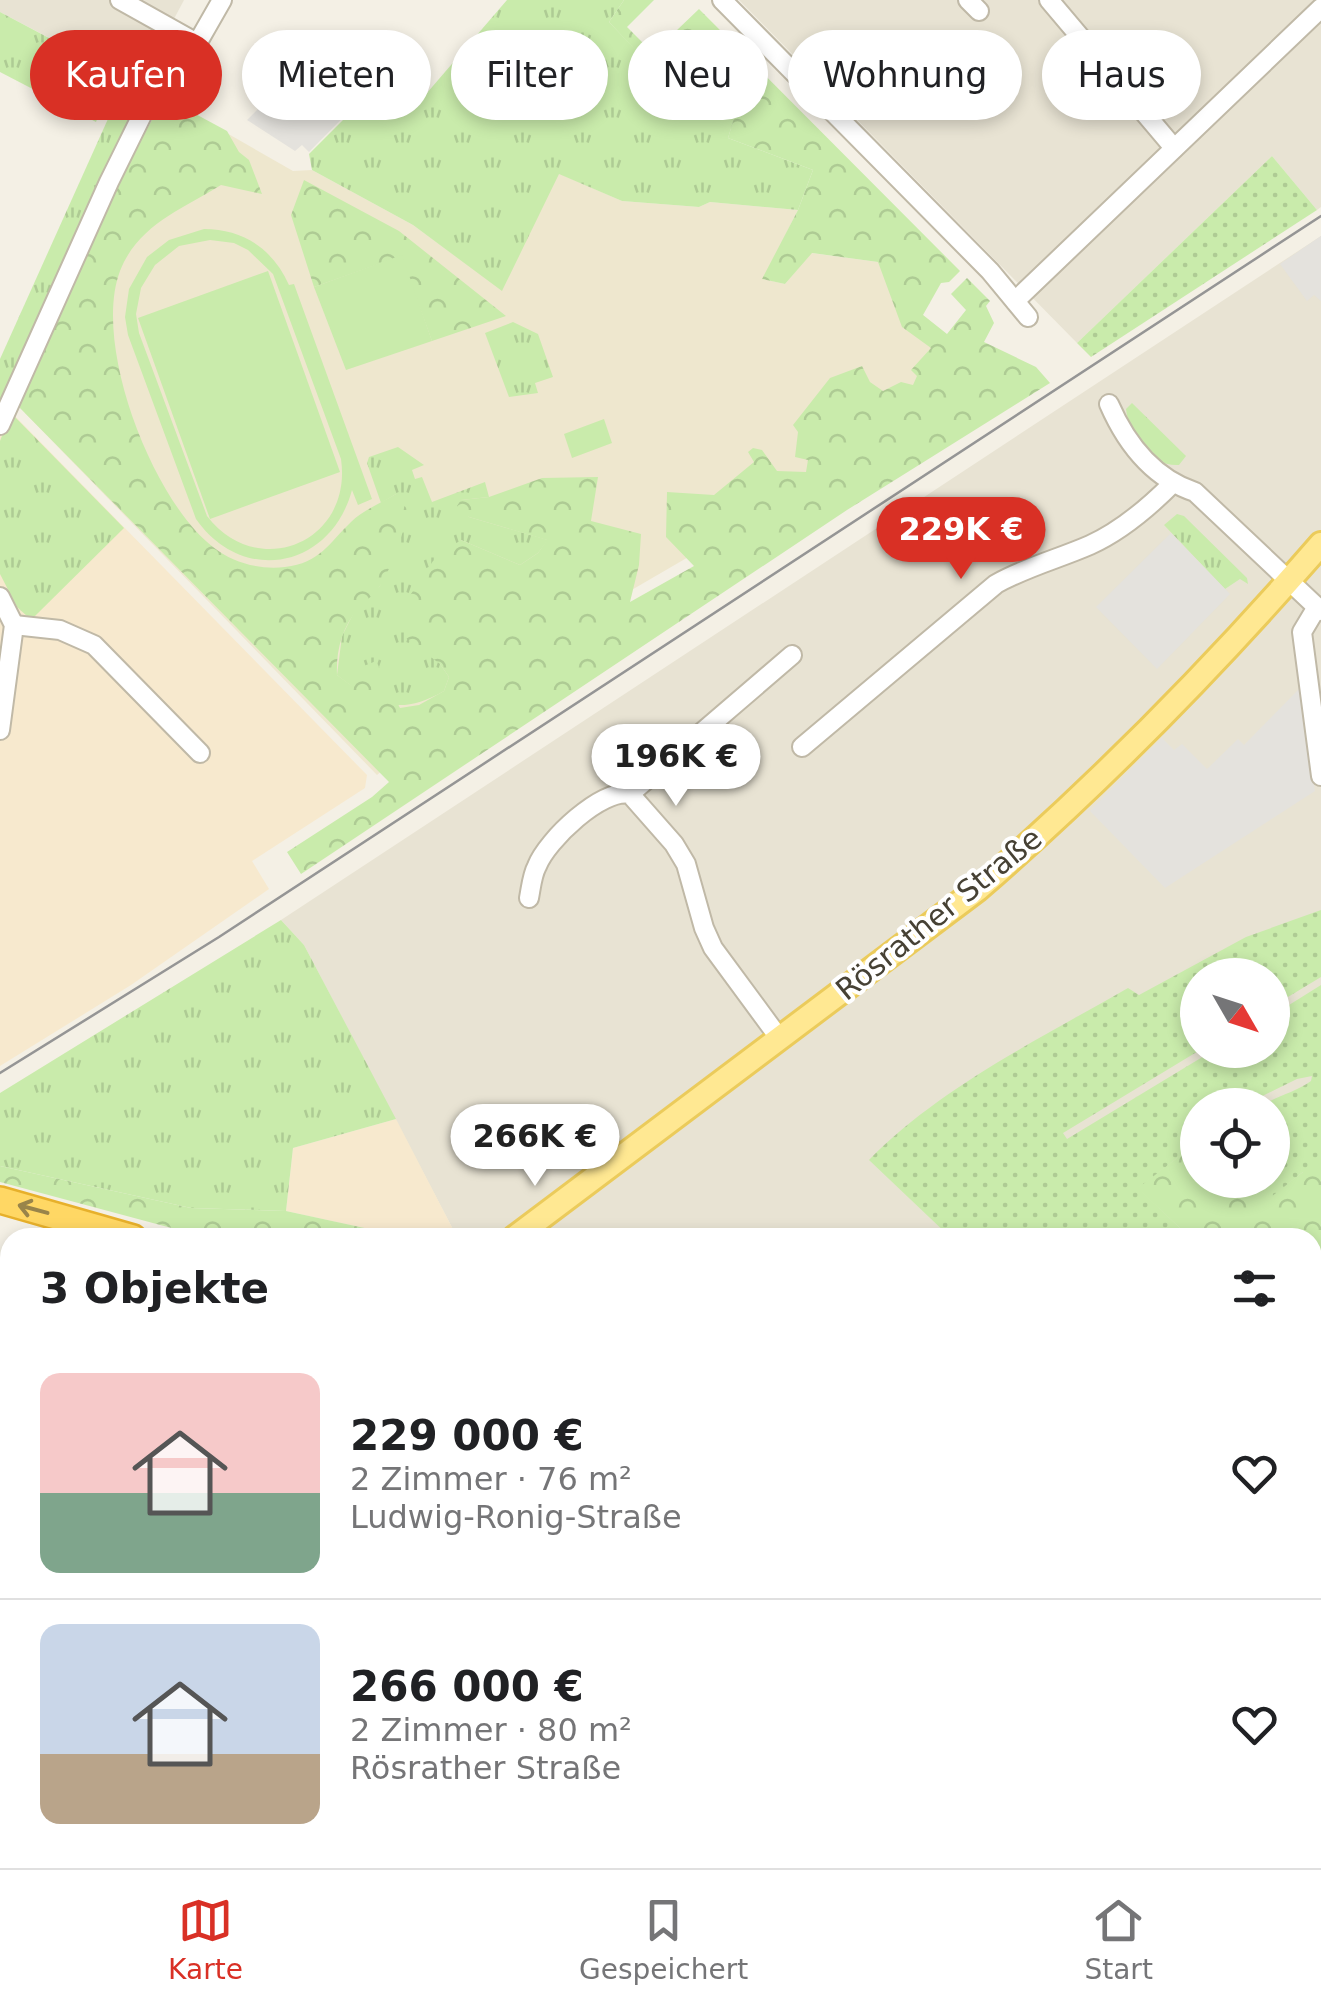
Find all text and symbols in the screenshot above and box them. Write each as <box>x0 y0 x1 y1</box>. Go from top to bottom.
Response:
chip: Kaufen <box>30 30 222 120</box>
chip: Mieten <box>242 30 431 120</box>
chip: Filter <box>451 30 608 120</box>
chip: Neu <box>628 30 768 120</box>
chip: Wohnung <box>788 30 1022 120</box>
chip: Haus <box>1042 30 1201 120</box>
pin: 229K € <box>880 497 1042 582</box>
text: 229K € <box>899 510 1024 548</box>
pin: 196K € <box>595 724 757 809</box>
text: 196K € <box>614 737 739 775</box>
street label: Rösrather Straße <box>829 820 1048 1007</box>
north arrow <box>1180 958 1290 1068</box>
map controls <box>1180 958 1290 1198</box>
button: locate <box>1180 1088 1290 1198</box>
pin: 266K € <box>454 1104 616 1189</box>
text: 266K € <box>473 1117 598 1155</box>
one-way arrow <box>18 1199 49 1217</box>
icon: filters <box>1227 1261 1282 1316</box>
text: 3 Objekte <box>40 1264 269 1313</box>
text: 229 000 € <box>350 1411 584 1460</box>
icon: home <box>120 1413 240 1533</box>
icon: heart <box>1227 1446 1282 1501</box>
text: 2 Zimmer · 76 m² <box>350 1460 632 1498</box>
text: Ludwig-Ronig-Straße <box>350 1498 682 1536</box>
text: 266 000 € <box>350 1662 584 1711</box>
icon: home <box>120 1664 240 1784</box>
icon: heart <box>1227 1697 1282 1752</box>
text: 2 Zimmer · 80 m² <box>350 1711 632 1749</box>
text: Rösrather Straße <box>350 1749 621 1787</box>
tab: Karte <box>168 1893 243 1986</box>
tab: Gespeichert <box>579 1893 748 1986</box>
tab: Start <box>1084 1893 1153 1986</box>

